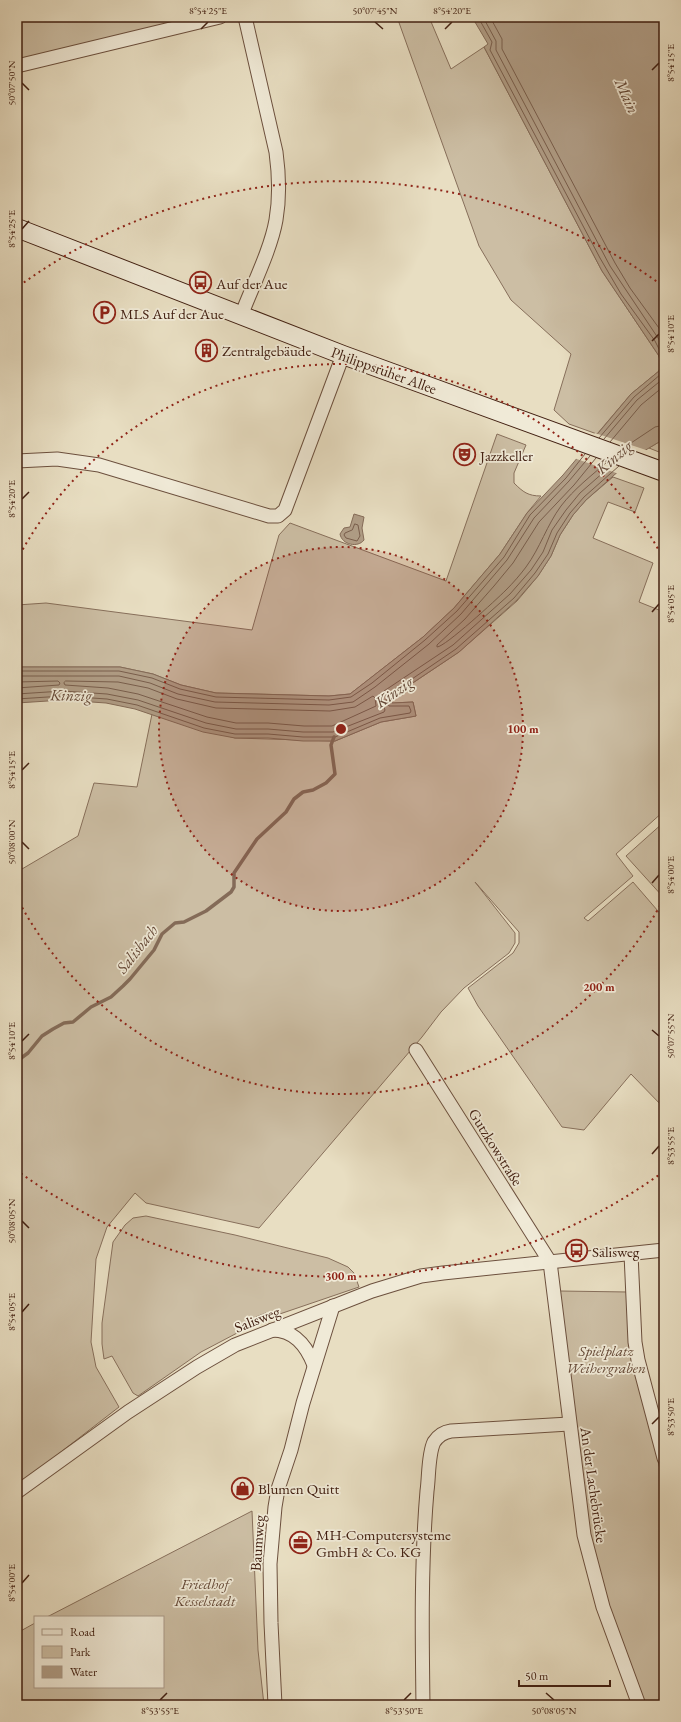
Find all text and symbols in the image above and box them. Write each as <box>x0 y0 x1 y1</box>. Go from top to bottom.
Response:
text: 8°54'25"E <box>189 4 227 17</box>
text: 50°07'45"N <box>353 4 398 17</box>
text: 8°54'20"E <box>433 4 471 17</box>
text: 8°54'15"E <box>664 44 677 82</box>
text: 50°07'50"N <box>5 60 18 105</box>
water label: Main <box>610 74 644 117</box>
text: 8°54'25"E <box>5 210 18 248</box>
bus stop icon: Auf der Aue <box>188 270 214 296</box>
place label: Auf der Aue <box>215 274 288 293</box>
parking icon: MLS Auf der Aue <box>92 300 118 326</box>
place label: MLS Auf der Aue <box>120 304 224 323</box>
text: 8°54'10"E <box>664 315 677 353</box>
building icon: Zentralgebäude <box>194 337 220 363</box>
place label: Zentralgebäude <box>222 341 311 360</box>
street label: Philippsruher Allee <box>329 342 440 398</box>
water label: Kinzig <box>591 434 638 479</box>
theatre icon: Jazzkeller <box>452 442 478 468</box>
place label: Jazzkeller <box>478 446 533 465</box>
text: 8°54'20"E <box>5 480 18 518</box>
text: 8°54'05"E <box>664 585 677 623</box>
water label: Kinzig <box>370 671 418 713</box>
water label: Kinzig <box>49 684 94 706</box>
text: 100 m <box>507 721 539 737</box>
centre of rings <box>334 722 348 736</box>
text: 8°54'15"E <box>5 751 18 789</box>
text: 50°08'00"N <box>5 819 18 864</box>
text: 8°54'00"E <box>664 856 677 894</box>
water label: Salisbach <box>111 920 163 978</box>
text: 200 m <box>583 979 615 995</box>
text: 50°07'55"N <box>664 1013 677 1058</box>
text: 8°54'10"E <box>5 1022 18 1060</box>
street label: Gutzkowstraße <box>465 1105 527 1189</box>
text: 8°53'55"E <box>664 1127 677 1165</box>
text: 50°08'05"N <box>5 1198 18 1243</box>
bus stop icon: Salisweg <box>563 1238 589 1264</box>
place label: Salisweg <box>592 1242 640 1261</box>
text: 300 m <box>325 1268 357 1284</box>
text: 8°54'05"E <box>5 1293 18 1331</box>
street label: Salisweg <box>231 1301 283 1337</box>
park label: Spielplatz Weihergraben <box>566 1341 646 1377</box>
text: 8°53'50"E <box>664 1398 677 1436</box>
street label: An der Lachebrücke <box>576 1425 612 1544</box>
shop icon: Blumen Quitt <box>229 1475 255 1501</box>
place label: Blumen Quitt <box>258 1479 339 1498</box>
street label: Baumweg <box>246 1514 268 1572</box>
place label: MH-Computersysteme GmbH & Co. KG <box>316 1525 451 1561</box>
office icon: MH-Computersysteme GmbH & Co. KG <box>287 1530 313 1556</box>
text: 8°54'00"E <box>5 1564 18 1602</box>
park label: Friedhof Kesselstadt <box>174 1574 236 1610</box>
legend <box>34 1616 164 1688</box>
text: Road <box>70 1624 96 1640</box>
text: Park <box>70 1644 91 1660</box>
scale bar <box>519 1662 610 1688</box>
text: Water <box>70 1664 97 1680</box>
text: 50 m <box>525 1668 549 1684</box>
text: 8°53'55"E <box>141 1704 179 1717</box>
text: 8°53'50"E <box>385 1704 423 1717</box>
text: 50°08'05"N <box>532 1704 577 1717</box>

